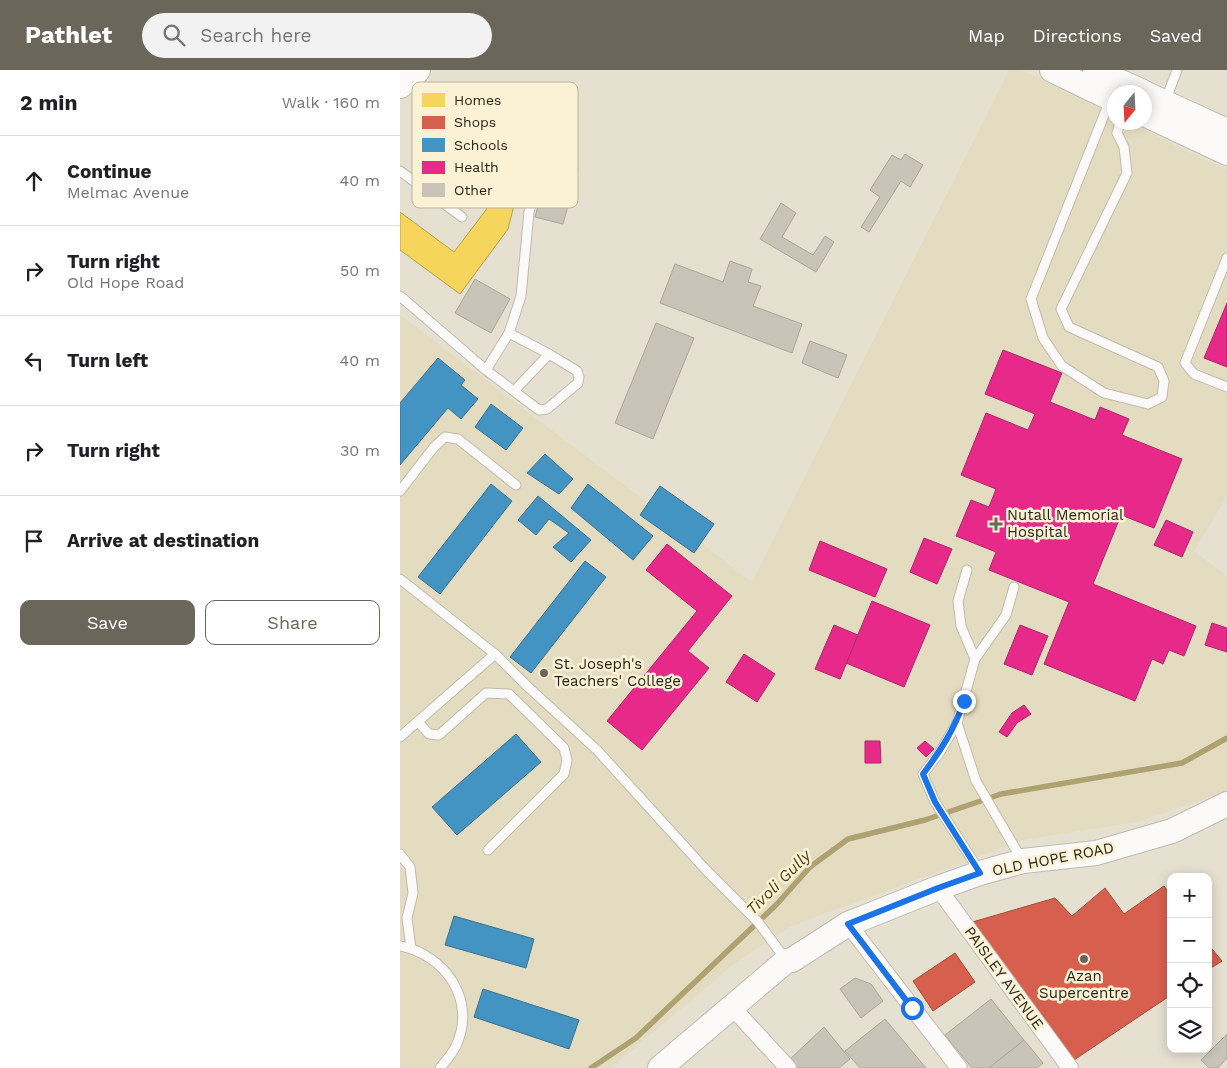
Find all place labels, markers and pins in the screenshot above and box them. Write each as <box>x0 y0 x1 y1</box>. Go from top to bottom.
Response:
place label: Nutall Memorial Hospital <box>1007 506 1124 541</box>
marker: Nutall Memorial Hospital <box>989 517 1003 531</box>
place label: St. Joseph's Teachers' College <box>554 655 681 690</box>
marker: St. Joseph's Teachers' College <box>538 667 550 679</box>
marker: Azan Supercentre <box>1078 953 1090 965</box>
place label: Azan Supercentre <box>1039 967 1129 1002</box>

